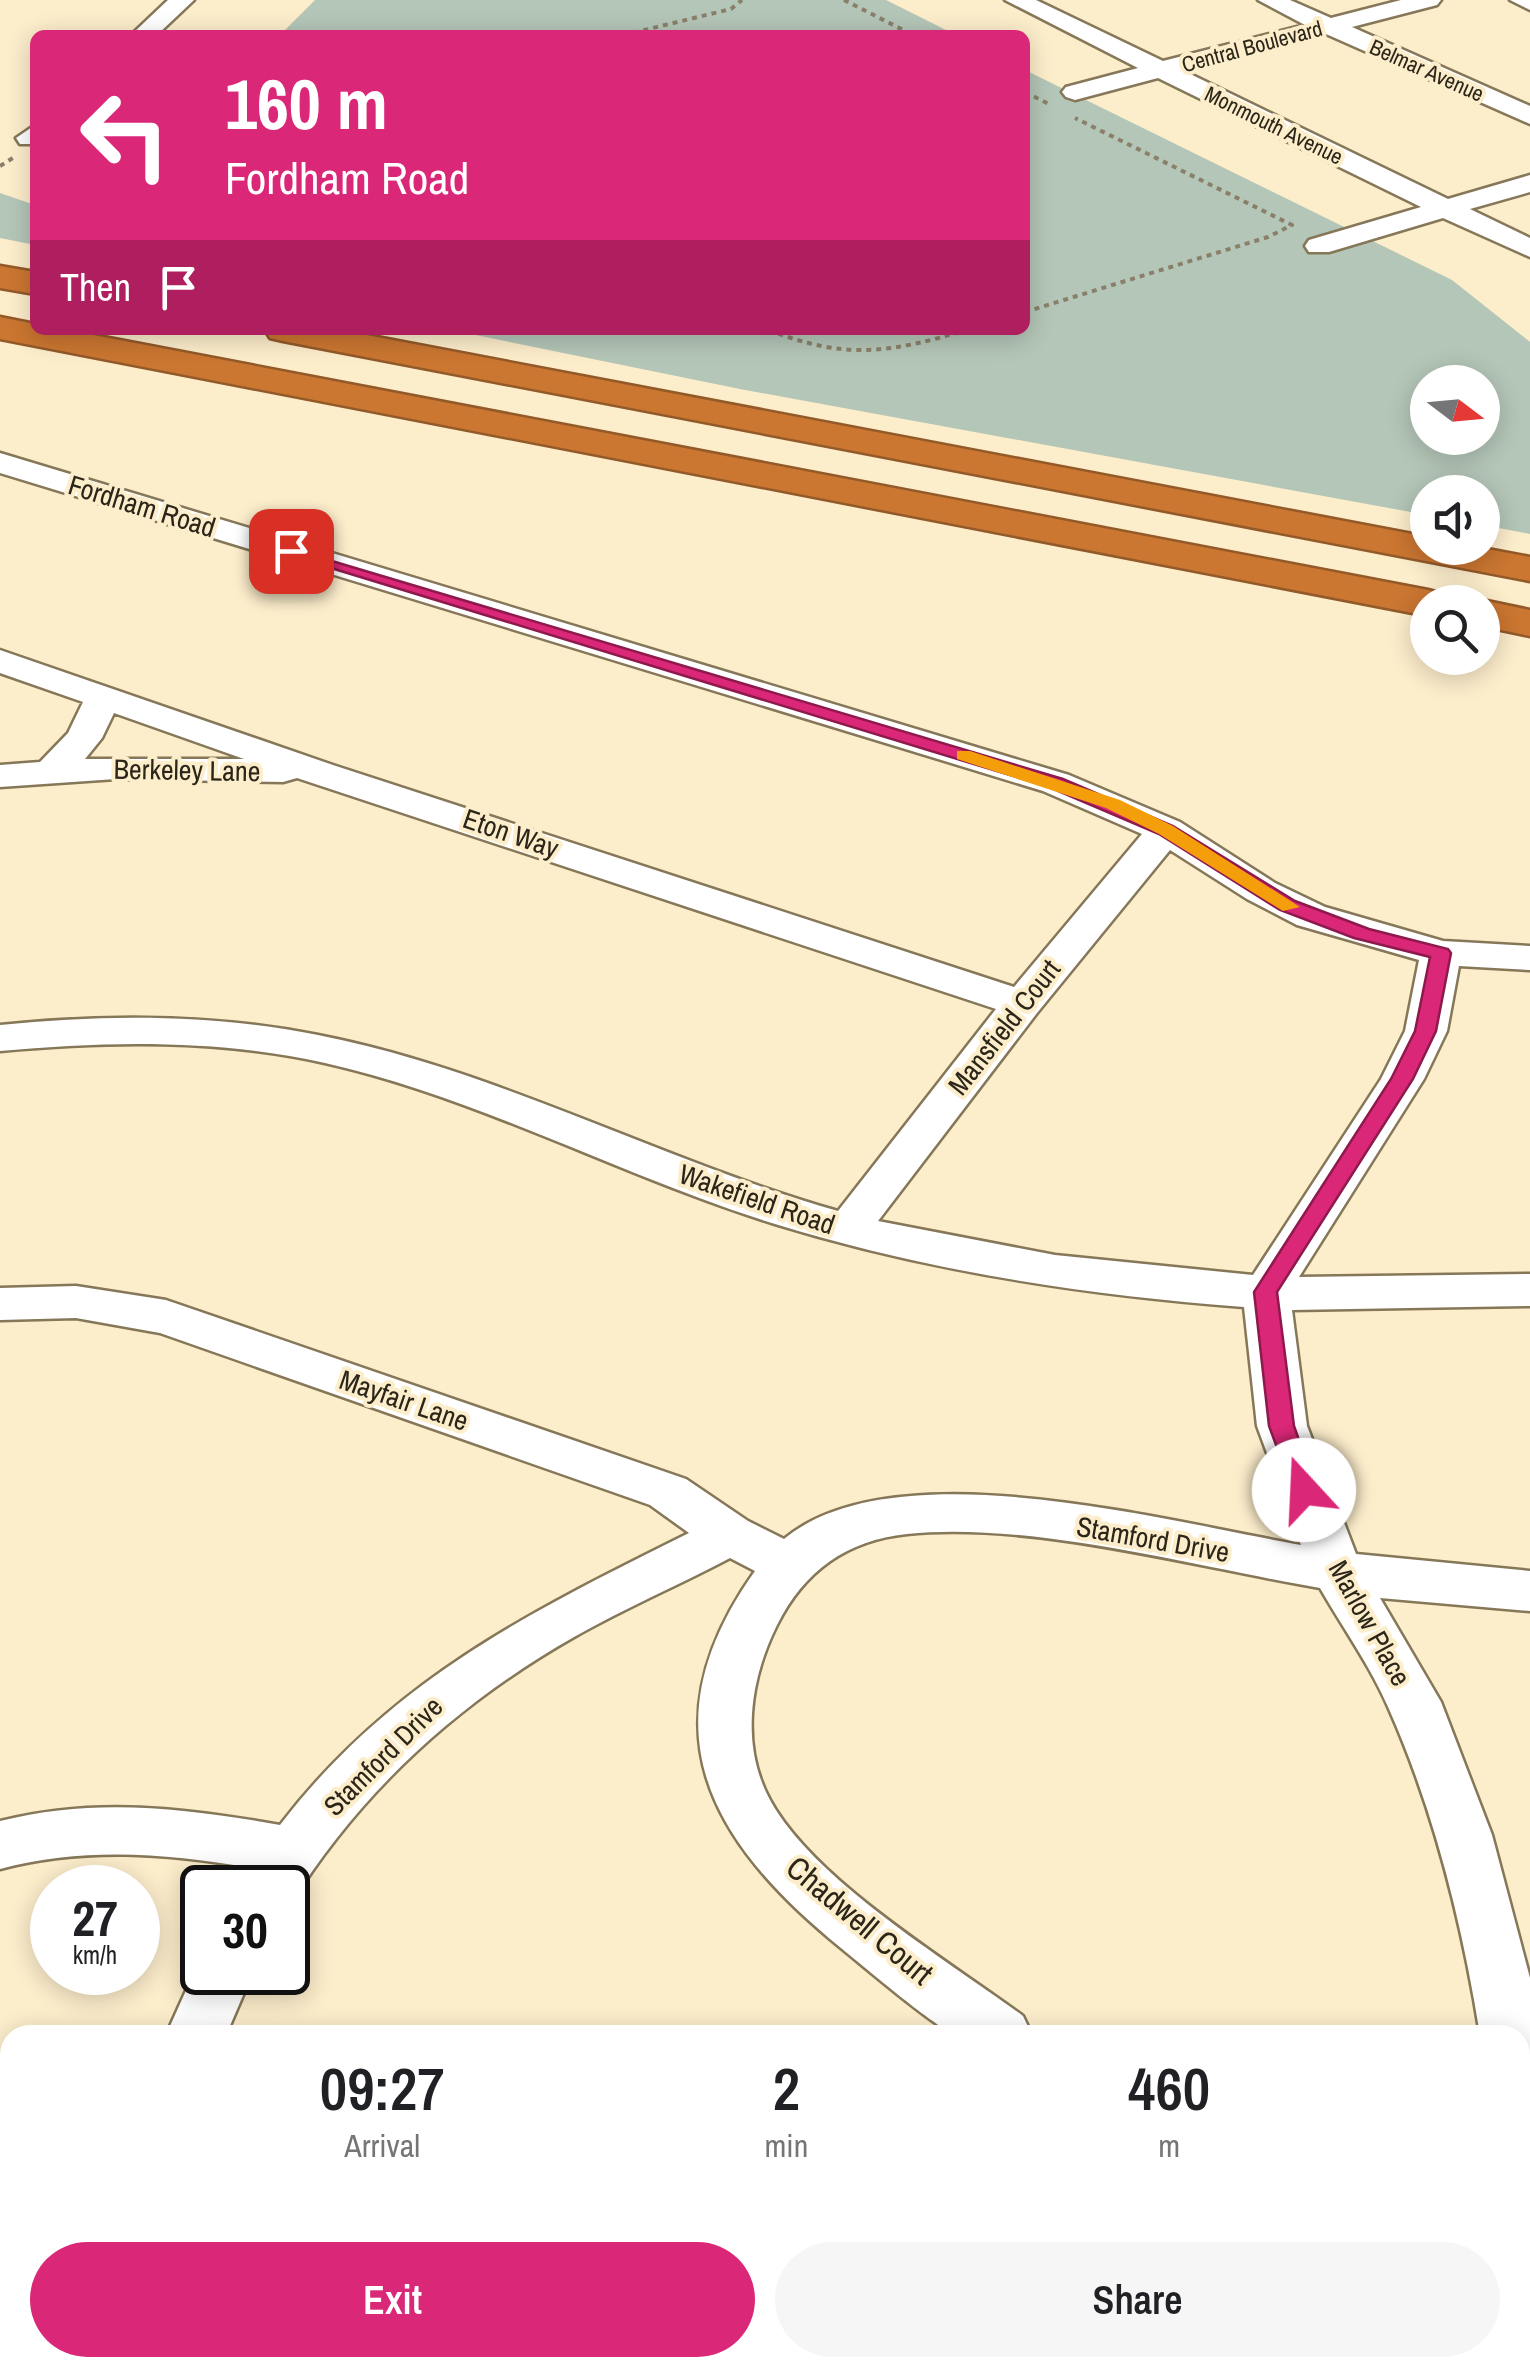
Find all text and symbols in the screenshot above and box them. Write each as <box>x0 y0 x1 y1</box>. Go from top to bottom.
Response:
street label: Central Boulevard <box>1178 13 1326 79</box>
street label: Belmar Avenue <box>1365 31 1489 109</box>
text: 160 m <box>225 57 388 151</box>
icon: left <box>60 70 190 200</box>
street label: Monmouth Avenue <box>1200 79 1348 171</box>
text: Fordham Road <box>225 147 469 208</box>
icon: arrive <box>151 260 206 315</box>
text: Then <box>60 262 131 313</box>
north arrow <box>1410 365 1500 455</box>
map controls <box>1410 365 1500 675</box>
street label: Fordham Road <box>64 466 220 546</box>
button: sound <box>1410 475 1500 565</box>
pin <box>249 509 334 594</box>
icon: arrive <box>264 524 319 579</box>
button: search <box>1410 585 1500 675</box>
street label: Berkeley Lane <box>113 750 261 790</box>
street label: Eton Way <box>458 799 564 867</box>
street label: Mansfield Court <box>939 951 1069 1103</box>
street label: Wakefield Road <box>674 1155 840 1243</box>
street label: Mayfair Lane <box>334 1360 474 1440</box>
position arrow <box>1252 1438 1356 1542</box>
street label: Stamford Drive <box>1074 1507 1232 1571</box>
street label: Marlow Place <box>1320 1554 1420 1692</box>
street label: Stamford Drive <box>315 1688 451 1824</box>
street label: Chadwell Court <box>777 1846 943 1994</box>
speed limit sign: 30 <box>180 1865 310 1995</box>
text: 27 <box>72 1884 118 1952</box>
text: km/h <box>73 1938 117 1972</box>
text: 09:27 <box>320 2048 445 2129</box>
text: 2 <box>773 2048 800 2129</box>
text: 460 <box>1128 2048 1210 2129</box>
text: Arrival <box>344 2124 420 2167</box>
text: min <box>765 2124 808 2167</box>
text: m <box>1158 2124 1180 2167</box>
button: Exit <box>30 2242 755 2357</box>
button: Share <box>775 2242 1500 2357</box>

